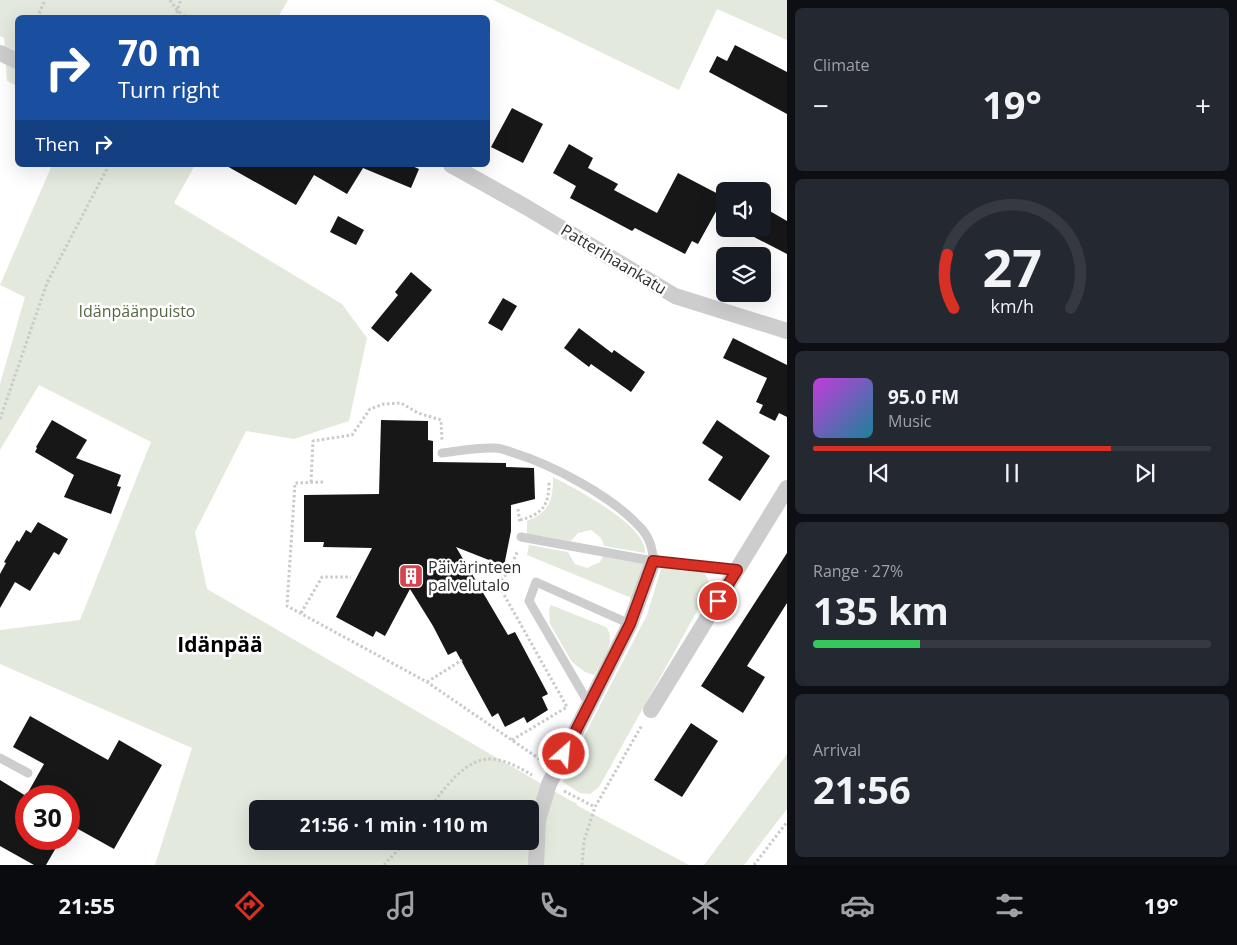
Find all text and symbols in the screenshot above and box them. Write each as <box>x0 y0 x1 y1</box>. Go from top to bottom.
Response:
text: 70 m <box>118 29 201 76</box>
icon: right <box>35 35 100 100</box>
text: Climate <box>813 54 870 76</box>
text: Turn right <box>118 74 220 104</box>
text: 19° <box>982 78 1042 130</box>
text: − <box>813 86 829 124</box>
text: + <box>1195 86 1211 124</box>
icon: right <box>89 130 117 158</box>
text: Then <box>35 131 79 157</box>
map controls <box>716 182 771 302</box>
button: sound <box>716 182 771 237</box>
street label: Patterihaankatu <box>557 219 671 299</box>
text: 27 <box>982 231 1042 302</box>
button: layers <box>716 247 771 302</box>
text: km/h <box>990 294 1034 318</box>
park label: Idänpäänpuisto <box>79 300 195 322</box>
text: 95.0 FM <box>888 384 959 410</box>
text: Music <box>888 410 932 432</box>
icon: previous <box>865 459 893 487</box>
icon: pause <box>998 459 1026 487</box>
icon: next <box>1131 459 1159 487</box>
place label: Päivärinteen palvelutalo <box>428 556 521 596</box>
text: Range · 27% <box>813 560 903 582</box>
building icon: Päivärinteen palvelutalo <box>398 563 424 589</box>
pin <box>697 580 739 622</box>
text: 135 km <box>813 584 949 636</box>
icon: arrive <box>704 587 732 615</box>
district label: Idänpää <box>177 630 263 658</box>
position arrow <box>537 727 589 779</box>
text: Arrival <box>813 739 861 761</box>
text: 21:56 <box>813 763 911 815</box>
speed limit sign: 30 <box>15 785 80 850</box>
text: 21:56 · 1 min · 110 m <box>300 812 488 838</box>
icon: directions <box>232 888 267 923</box>
icon: music <box>384 888 419 923</box>
icon: phone <box>536 888 571 923</box>
icon: climate <box>688 888 723 923</box>
icon: car <box>840 888 875 923</box>
icon: filters <box>992 888 1027 923</box>
text: 21:55 <box>58 890 115 920</box>
text: 19° <box>1144 890 1178 920</box>

